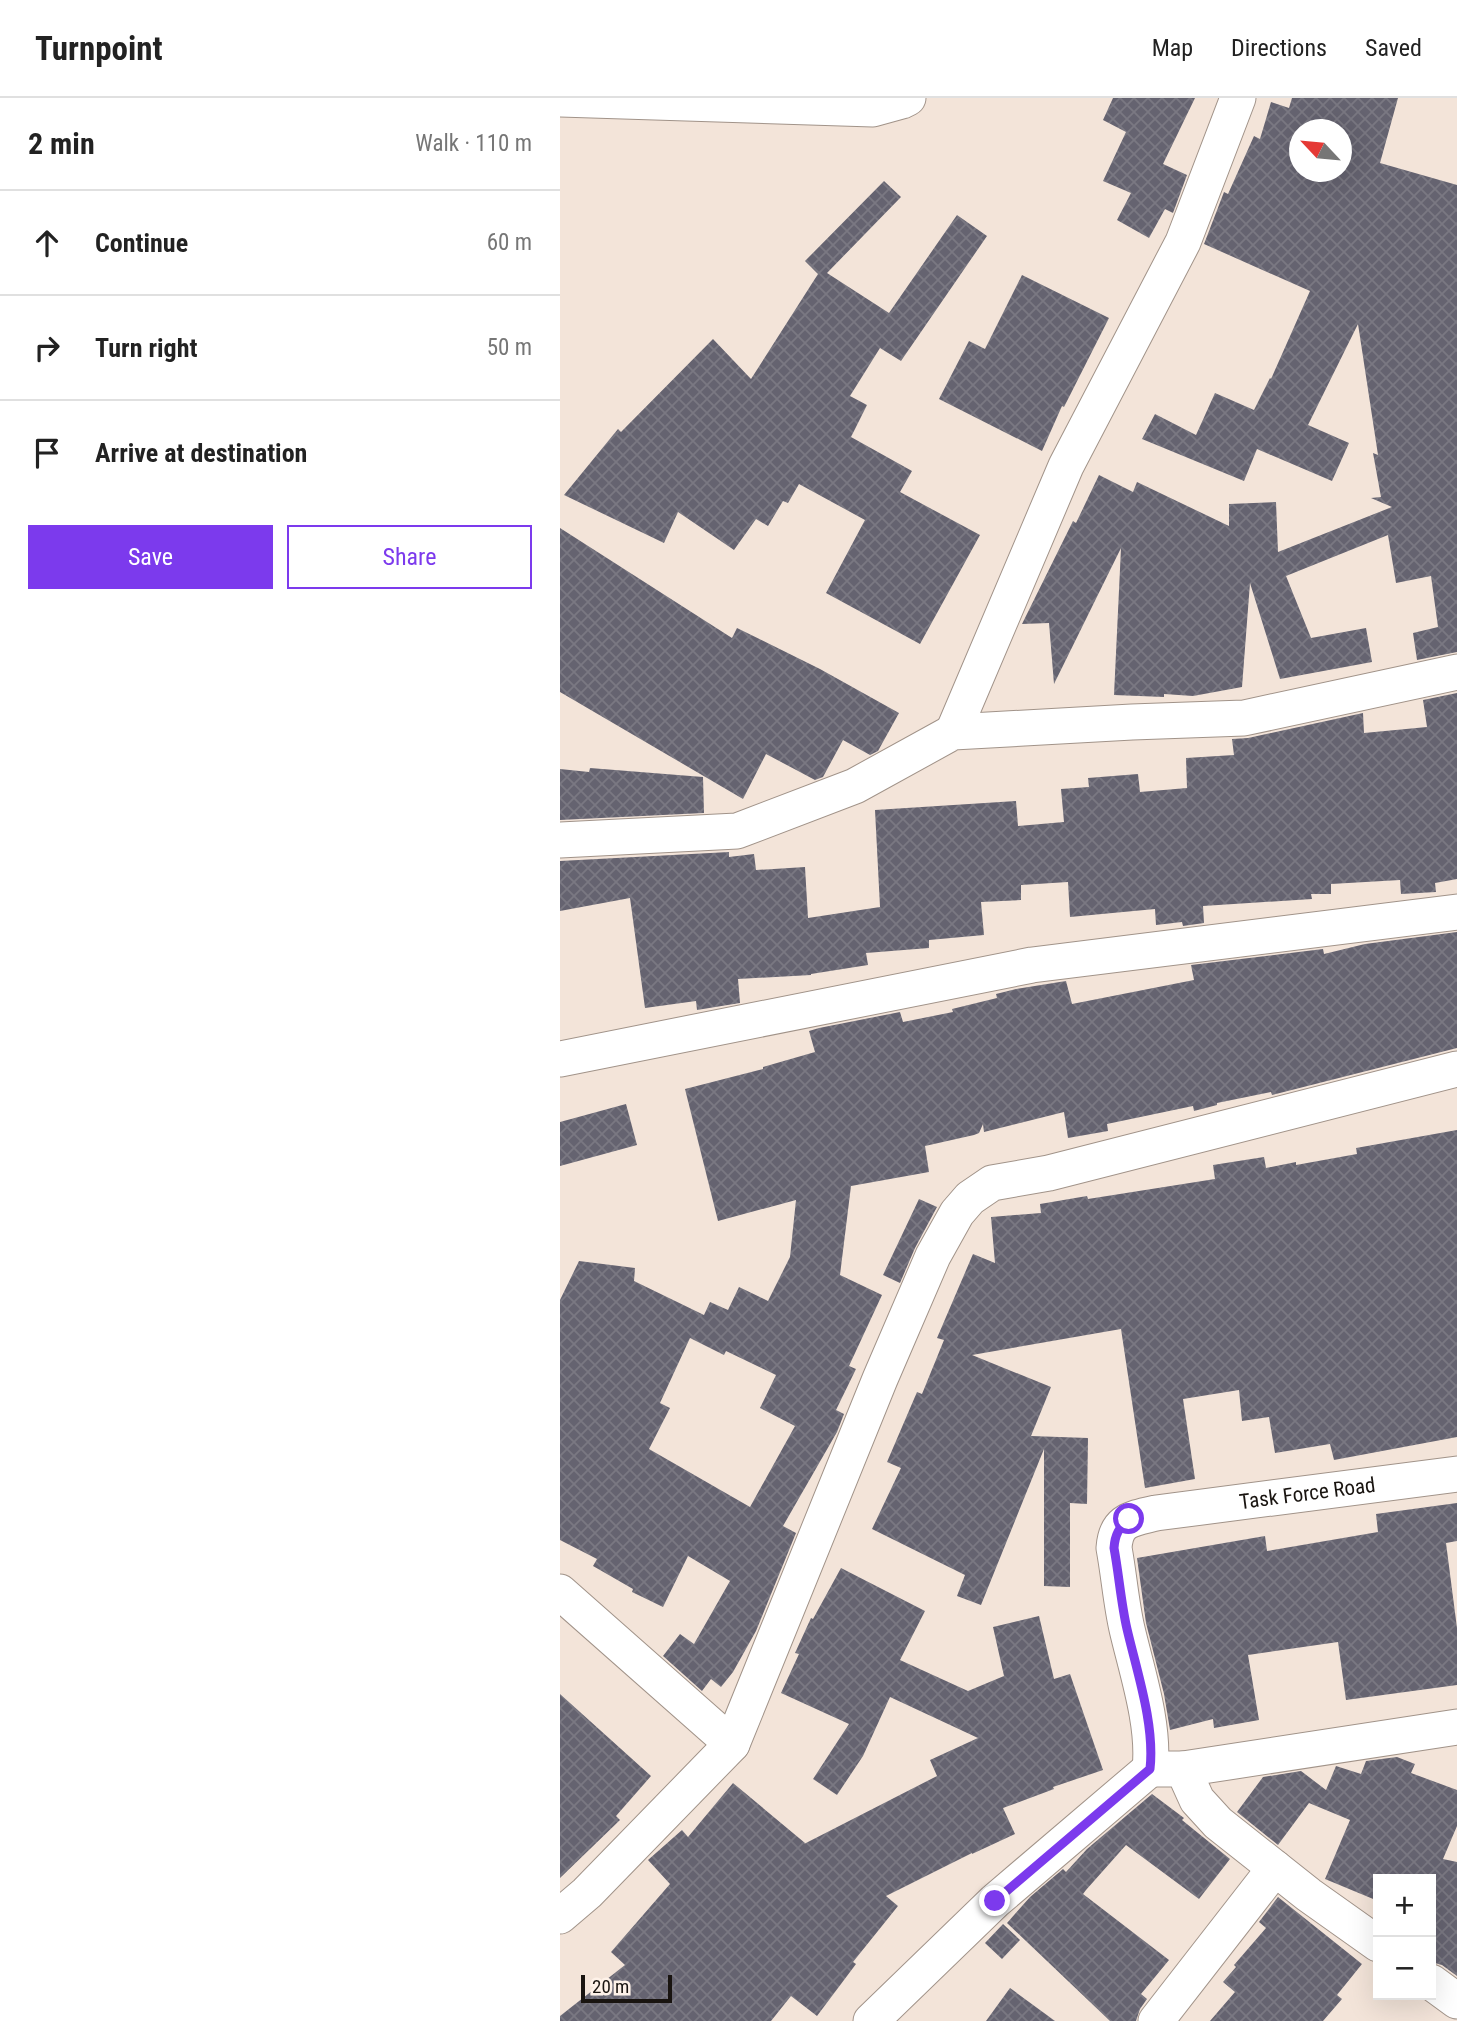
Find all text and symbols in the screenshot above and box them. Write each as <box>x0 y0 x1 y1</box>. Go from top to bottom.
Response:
text: Turnpoint <box>35 29 163 68</box>
text: Map <box>1152 34 1193 62</box>
text: Directions <box>1231 34 1327 62</box>
text: Saved <box>1365 34 1422 62</box>
north arrow <box>1289 119 1352 182</box>
text: 2 min <box>28 126 95 161</box>
text: Walk · 110 m <box>415 130 532 157</box>
icon: ahead <box>28 224 66 262</box>
text: Continue <box>95 228 188 258</box>
text: 60 m <box>487 229 532 256</box>
icon: right <box>28 329 66 367</box>
text: Turn right <box>95 333 197 363</box>
text: 50 m <box>487 334 532 361</box>
icon: arrive <box>28 434 66 472</box>
text: Arrive at destination <box>95 438 307 468</box>
button: Save <box>28 525 273 589</box>
button: Share <box>287 525 532 589</box>
street label: Task Force Road <box>1238 1473 1377 1514</box>
route start <box>1113 1503 1144 1534</box>
map controls <box>1373 1874 1436 2000</box>
button: + <box>1373 1874 1436 1937</box>
route end <box>979 1885 1010 1916</box>
button: − <box>1373 1937 1436 2000</box>
scale bar <box>581 1972 672 2004</box>
text: 20 m <box>592 1975 629 1998</box>

